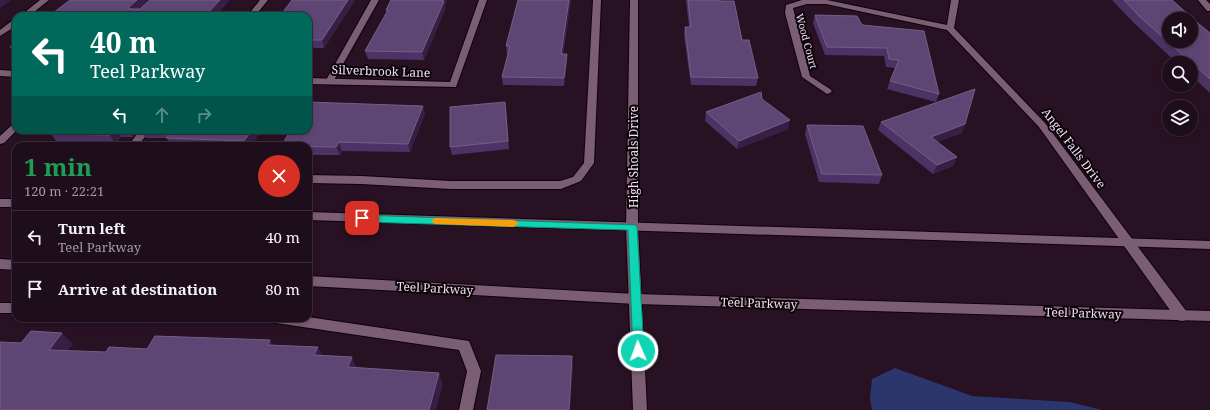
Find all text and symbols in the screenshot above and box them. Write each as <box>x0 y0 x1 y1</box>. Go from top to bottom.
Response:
street label: Wood Court <box>793 12 821 71</box>
map controls <box>1162 12 1198 136</box>
button: sound <box>1162 12 1198 48</box>
text: 40 m <box>90 23 157 61</box>
icon: left <box>24 28 76 80</box>
button: search <box>1162 56 1198 92</box>
text: Teel Parkway <box>90 59 205 83</box>
street label: Silverbrook Lane <box>331 61 431 81</box>
button: layers <box>1162 100 1198 136</box>
icon: left <box>109 104 131 126</box>
icon: ahead <box>151 104 173 126</box>
icon: right <box>193 104 215 126</box>
street label: Angel Falls Drive <box>1038 104 1110 192</box>
street label: High Shoals Drive <box>625 106 642 208</box>
text: 1 min <box>24 150 92 183</box>
button: close <box>258 155 300 197</box>
text: 120 m · 22:21 <box>24 182 104 200</box>
pin <box>345 201 379 235</box>
icon: arrive <box>351 207 373 229</box>
text: Turn left <box>58 218 126 238</box>
icon: left <box>24 226 46 248</box>
text: 40 m <box>265 227 300 247</box>
text: Teel Parkway <box>58 238 141 256</box>
icon: arrive <box>24 278 46 300</box>
street label: Teel Parkway <box>396 278 474 299</box>
text: Arrive at destination <box>58 279 217 299</box>
text: 80 m <box>265 279 300 299</box>
street label: Teel Parkway <box>720 293 798 313</box>
street label: Teel Parkway <box>1044 303 1122 323</box>
position arrow <box>617 330 659 372</box>

